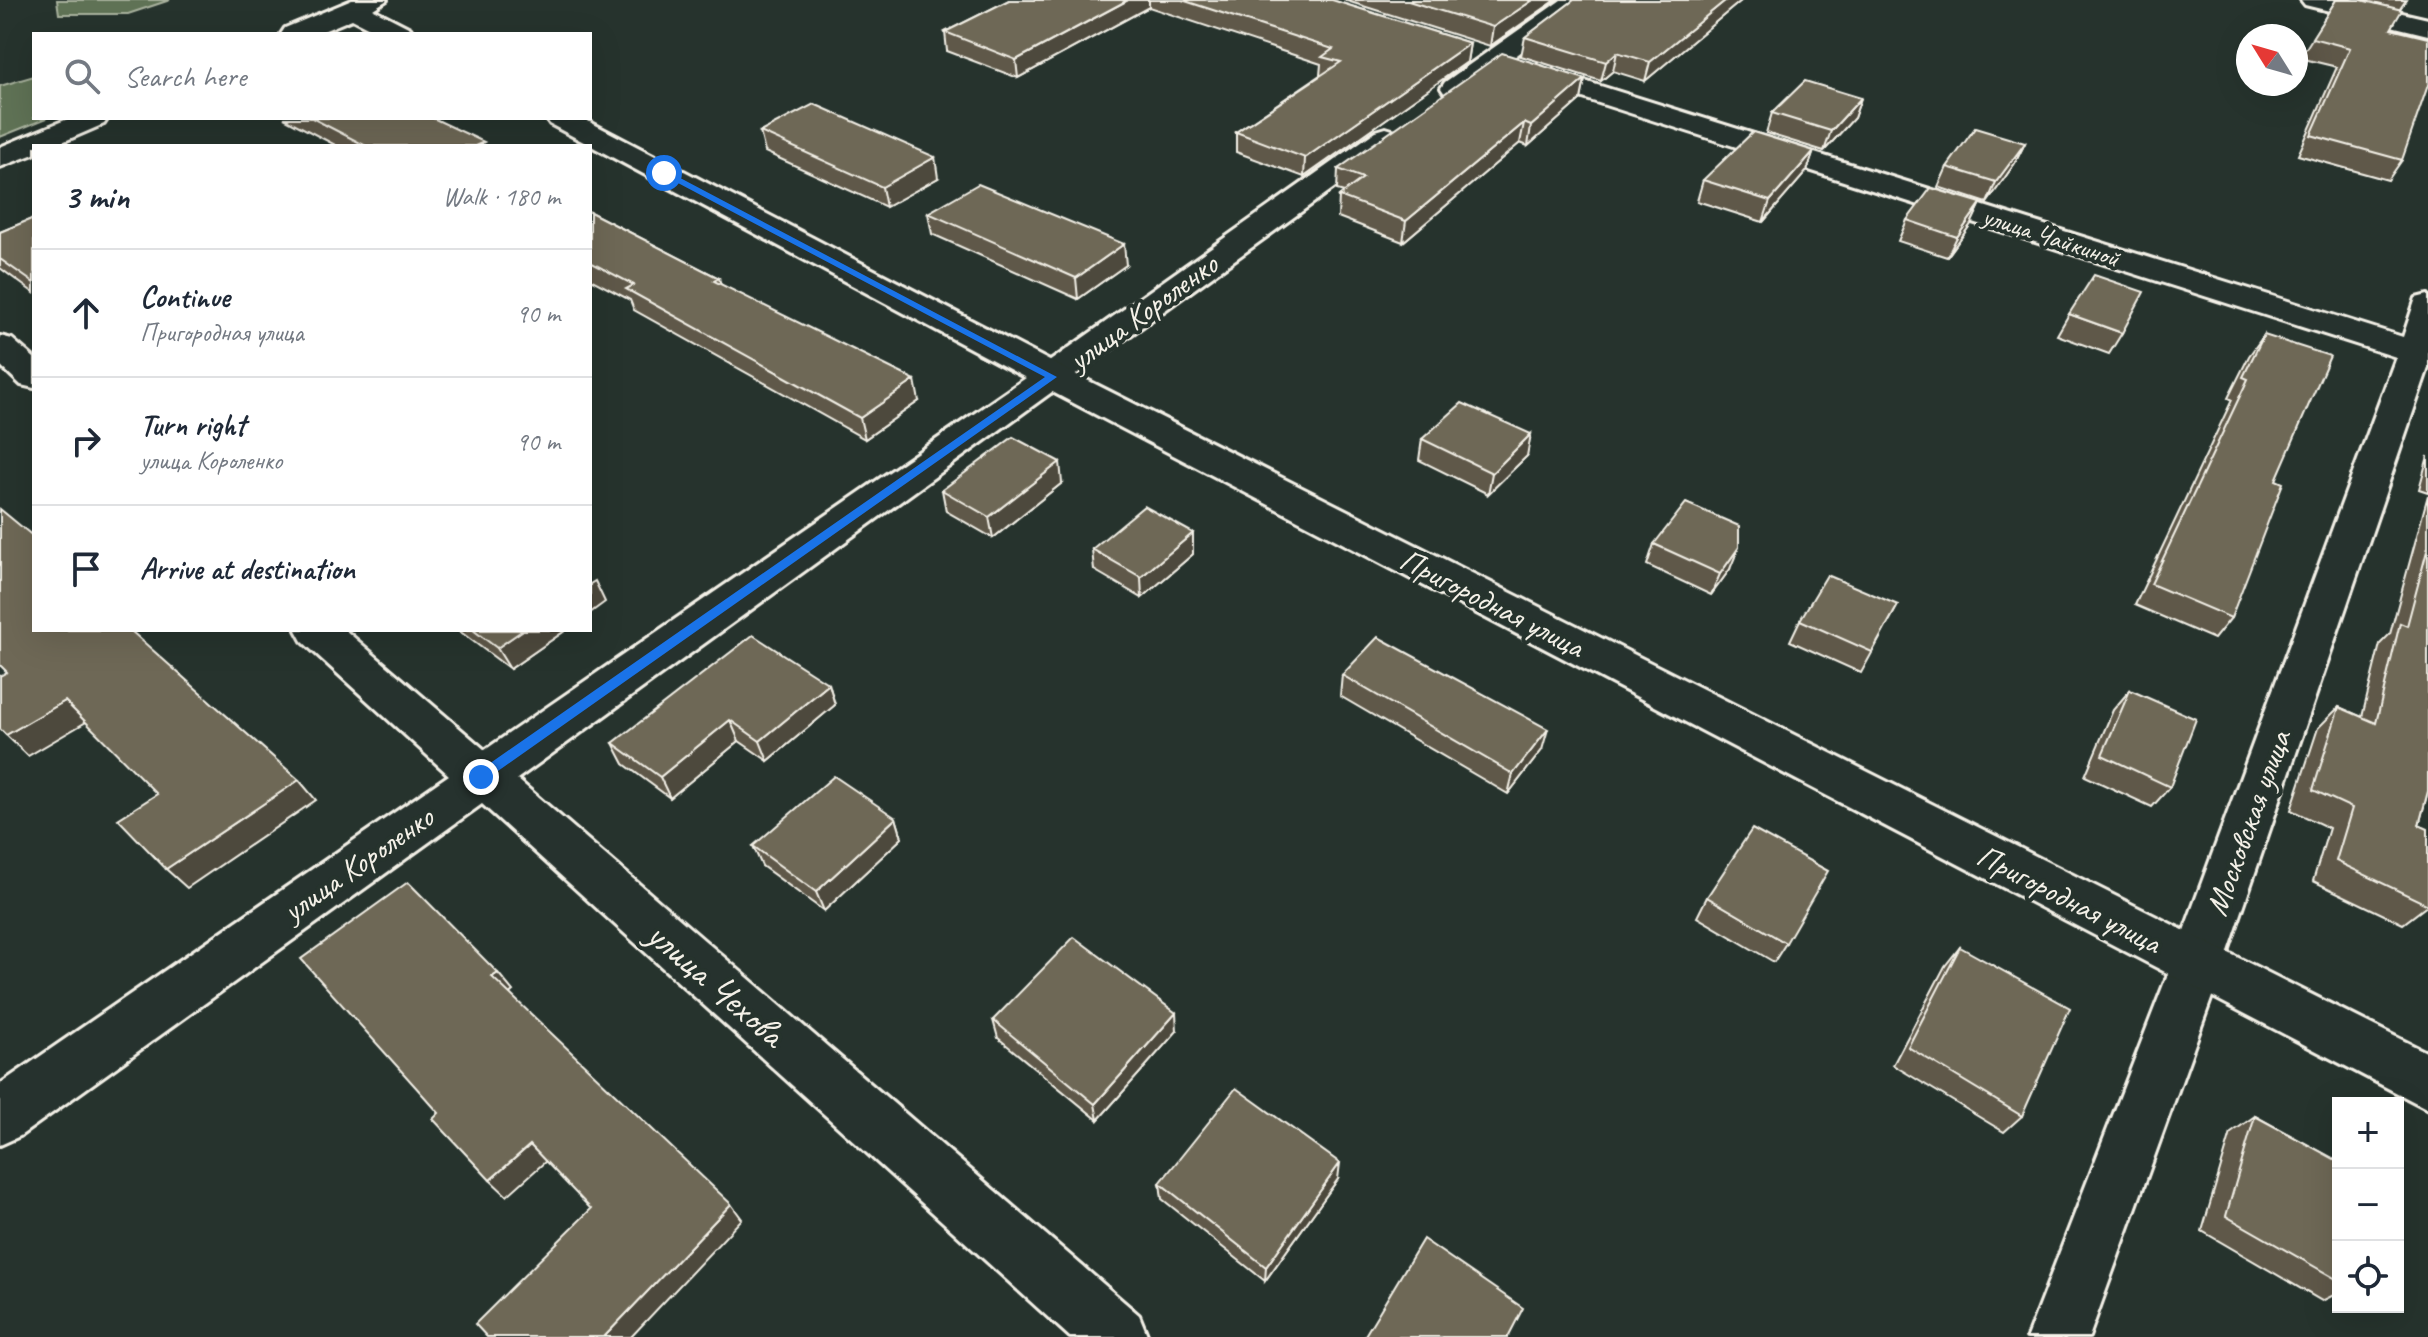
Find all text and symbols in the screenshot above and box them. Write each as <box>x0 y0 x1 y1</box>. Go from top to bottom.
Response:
north arrow <box>2236 24 2308 96</box>
search box <box>32 32 592 120</box>
icon: search <box>60 54 104 98</box>
text: Search here <box>124 57 246 95</box>
route start <box>646 155 682 191</box>
text: 3 min <box>64 175 129 218</box>
text: Walk · 180 m <box>443 180 560 213</box>
street label: улица Чайкиной <box>1977 199 2126 275</box>
street label: улица Короленко <box>1058 243 1227 381</box>
text: Continue <box>140 278 230 316</box>
icon: ahead <box>64 291 108 335</box>
text: 90 m <box>516 297 560 330</box>
text: Пригородная улица <box>140 316 304 349</box>
text: Turn right <box>140 406 245 444</box>
icon: right <box>64 419 108 463</box>
text: 90 m <box>516 425 560 458</box>
text: улица Короленко <box>140 444 282 477</box>
street label: Пригородная улица <box>1393 539 1593 668</box>
icon: arrive <box>64 547 108 591</box>
text: Arrive at destination <box>140 550 355 588</box>
street label: Московская улица <box>2196 723 2301 921</box>
route end <box>463 759 499 795</box>
street label: улица Короленко <box>273 796 443 932</box>
street label: Пригородная улица <box>1970 835 2170 964</box>
street label: улица Чехова <box>636 910 797 1059</box>
map controls <box>2332 1097 2404 1313</box>
button: + <box>2332 1097 2404 1169</box>
button: − <box>2332 1169 2404 1241</box>
button: locate <box>2332 1241 2404 1313</box>

